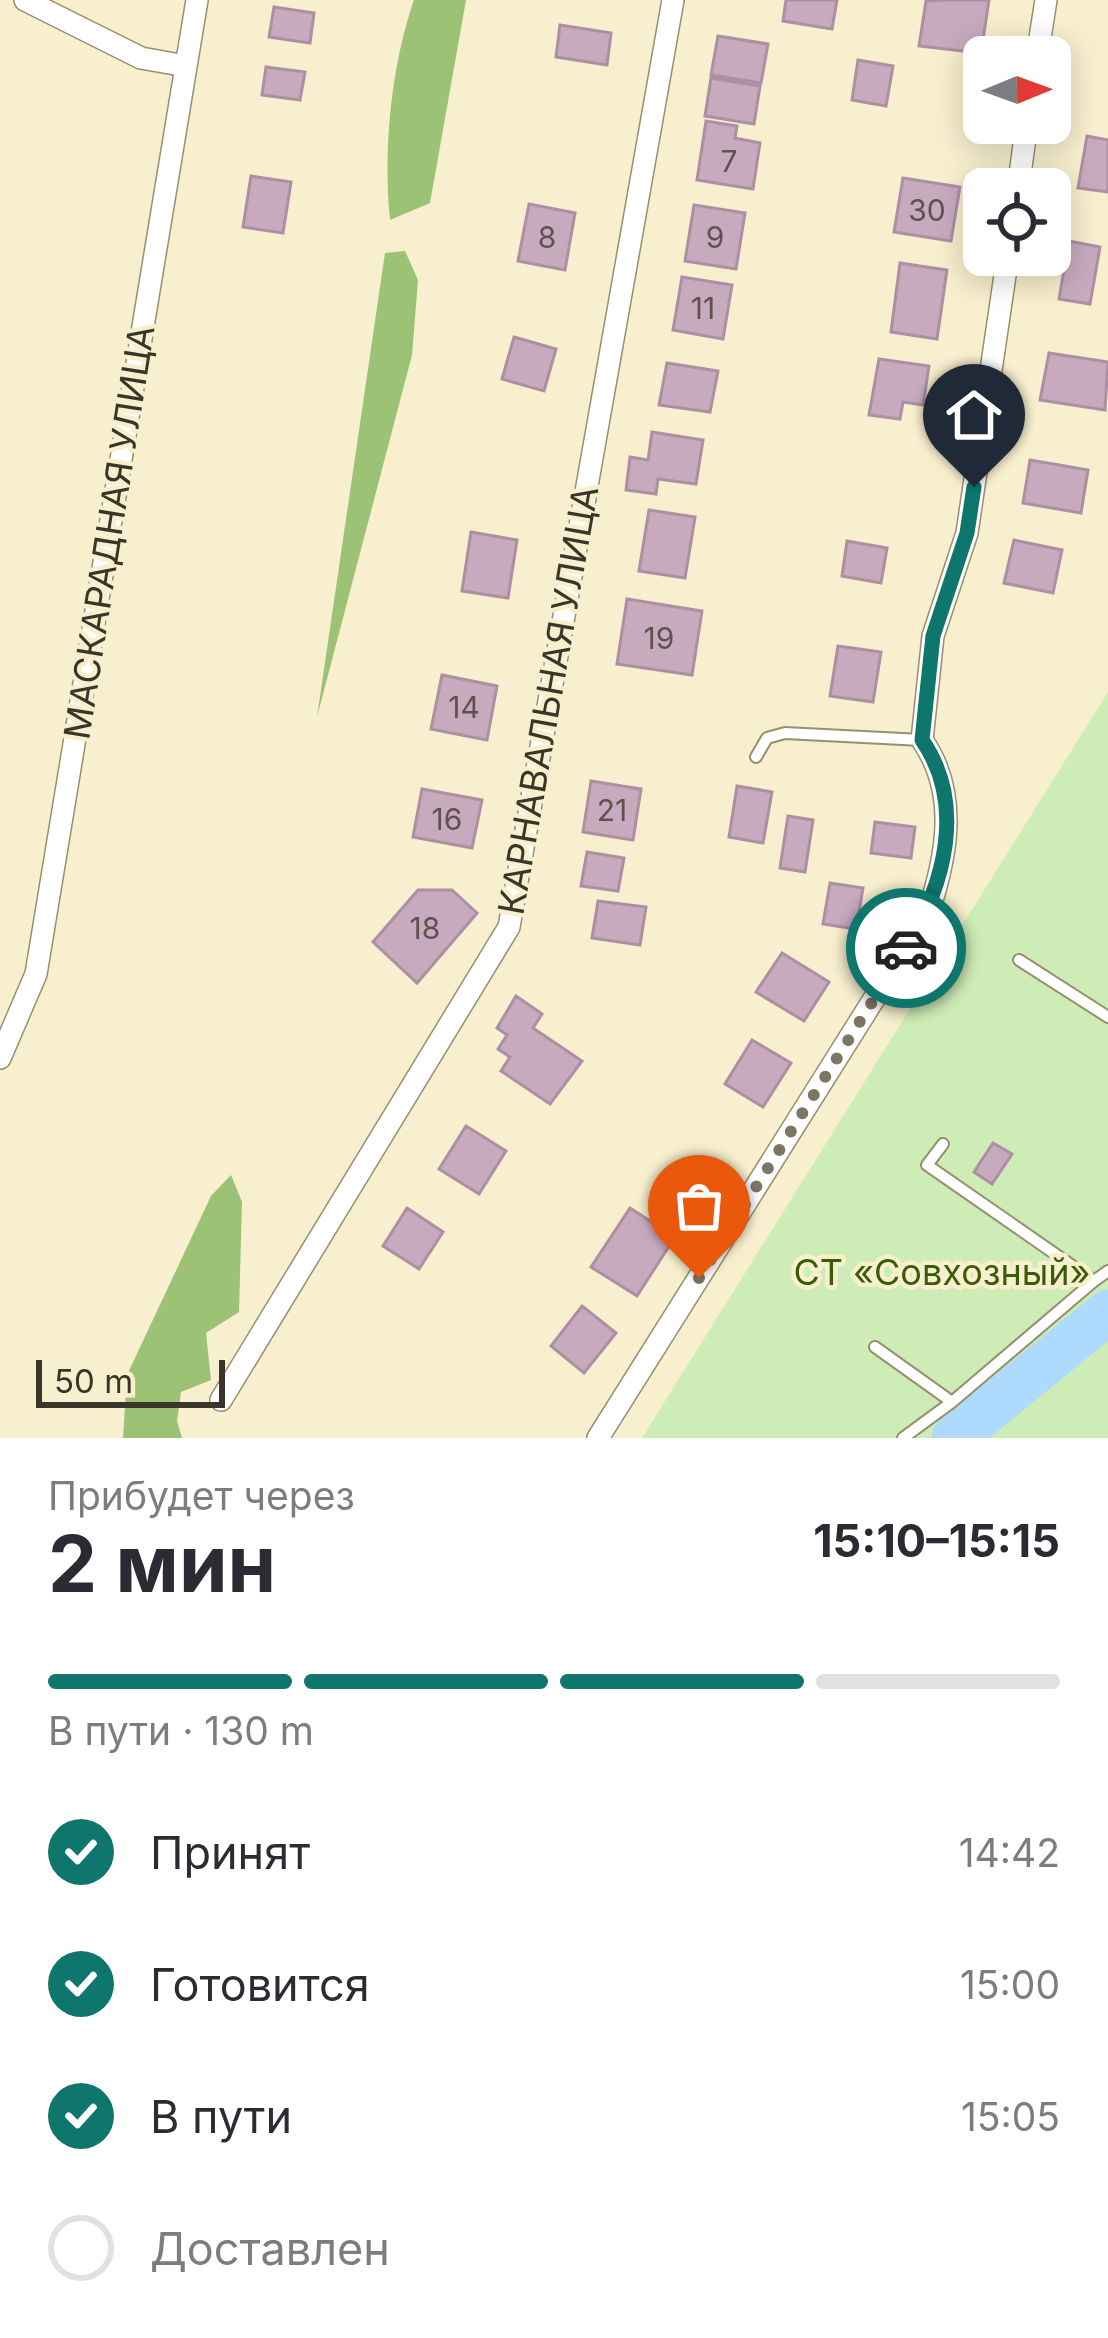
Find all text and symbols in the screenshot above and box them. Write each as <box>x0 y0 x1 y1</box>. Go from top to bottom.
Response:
north arrow <box>963 36 1071 144</box>
map controls <box>963 36 1071 276</box>
house number: 7 <box>721 143 737 179</box>
button: locate <box>963 168 1071 276</box>
house number: 30 <box>908 192 946 228</box>
house number: 8 <box>538 219 556 255</box>
house number: 9 <box>706 219 724 255</box>
house number: 11 <box>691 290 715 326</box>
street label: МАСКАРАДНАЯ УЛИЦА <box>55 322 163 742</box>
pin <box>923 364 1025 487</box>
icon: home <box>941 382 1007 448</box>
street label: КАРНАВАЛЬНАЯ УЛИЦА <box>489 482 607 918</box>
house number: 19 <box>644 620 674 656</box>
house number: 14 <box>448 689 480 725</box>
house number: 21 <box>597 792 627 828</box>
house number: 16 <box>432 801 462 837</box>
courier <box>846 888 966 1008</box>
house number: 18 <box>410 910 440 946</box>
icon: car <box>873 915 939 981</box>
pin <box>648 1155 750 1278</box>
icon: bag <box>666 1173 732 1239</box>
park label: СТ «Совхозный» <box>793 1250 1091 1294</box>
scale bar <box>36 1354 225 1407</box>
text: 50 m <box>54 1361 133 1401</box>
text: Прибудет через <box>48 1472 355 1519</box>
text: 15:10–15:15 <box>813 1513 1060 1568</box>
text: 2 мин <box>48 1516 276 1611</box>
text: В пути · 130 m <box>48 1707 314 1754</box>
icon: check <box>48 1819 114 1885</box>
text: Принят <box>150 1825 310 1880</box>
text: 14:42 <box>959 1829 1060 1876</box>
icon: check <box>48 1951 114 2017</box>
text: Готовится <box>150 1957 370 2012</box>
text: 15:00 <box>960 1961 1060 2008</box>
icon: check <box>48 2083 114 2149</box>
text: В пути <box>150 2089 292 2144</box>
text: 15:05 <box>961 2093 1060 2140</box>
text: Доставлен <box>150 2221 390 2276</box>

